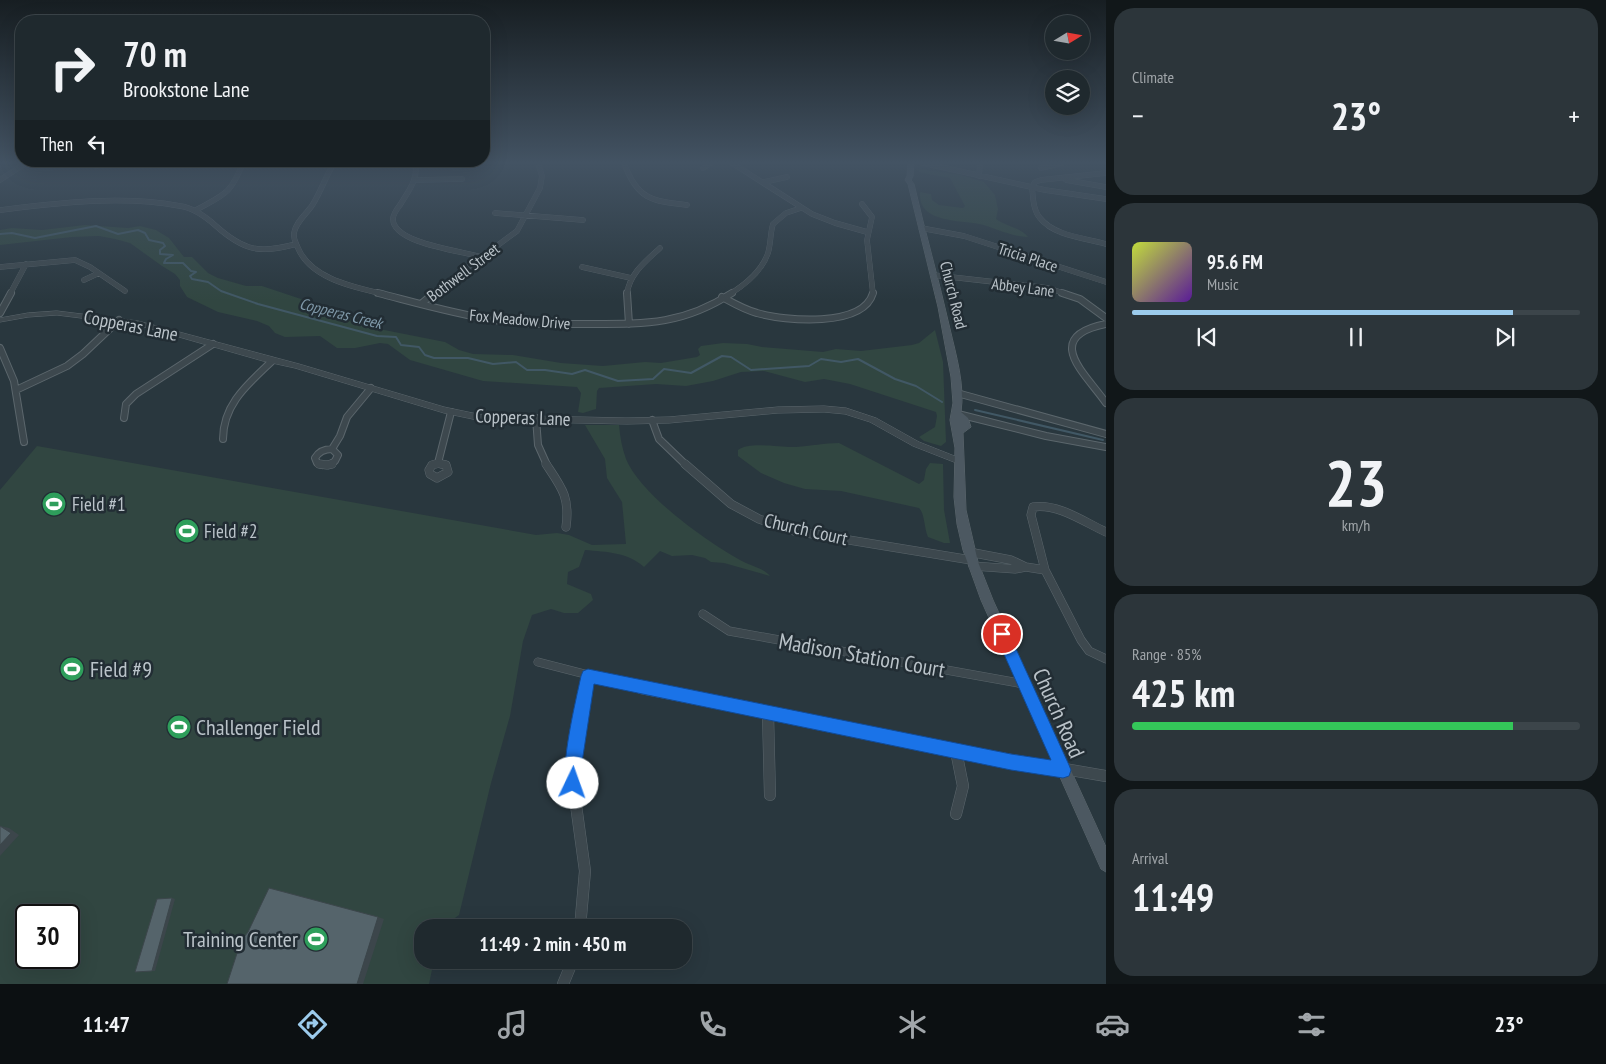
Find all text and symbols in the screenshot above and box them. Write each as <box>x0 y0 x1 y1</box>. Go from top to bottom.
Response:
north arrow <box>1045 15 1090 60</box>
map controls <box>1045 15 1090 115</box>
text: 70 m <box>123 31 187 77</box>
icon: right <box>40 35 105 100</box>
text: Climate <box>1132 67 1174 87</box>
button: layers <box>1045 70 1090 115</box>
text: Brookstone Lane <box>123 75 250 103</box>
text: 23° <box>1331 91 1381 140</box>
text: − <box>1132 97 1144 134</box>
text: + <box>1568 97 1580 134</box>
icon: left <box>83 130 111 158</box>
text: Then <box>40 132 73 156</box>
street label: Bothwell Street <box>423 238 504 306</box>
street label: Tricia Place <box>995 238 1061 276</box>
text: 95.6 FM <box>1207 250 1263 274</box>
street label: Church Road <box>936 259 972 331</box>
street label: Abbey Lane <box>990 273 1056 301</box>
text: Music <box>1207 274 1239 294</box>
water label: Copperas Creek <box>297 293 386 333</box>
street label: Copperas Lane <box>82 304 180 346</box>
street label: Fox Meadow Drive <box>469 305 571 333</box>
icon: previous <box>1193 323 1221 351</box>
icon: pause <box>1342 323 1370 351</box>
icon: next <box>1491 323 1519 351</box>
street label: Copperas Lane <box>475 403 571 431</box>
text: 23 <box>1325 440 1387 524</box>
sports icon: Field #1 <box>41 491 67 517</box>
place label: Field #1 <box>72 492 126 516</box>
street label: Church Court <box>762 508 851 550</box>
text: km/h <box>1342 515 1370 535</box>
sports icon: Field #2 <box>174 518 200 544</box>
place label: Field #2 <box>204 519 258 543</box>
pin <box>981 613 1023 655</box>
icon: arrive <box>988 620 1016 648</box>
street label: Madison Station Court <box>777 627 947 683</box>
text: Range · 85% <box>1132 644 1201 664</box>
place label: Field #9 <box>90 655 152 683</box>
sports icon: Field #9 <box>59 656 85 682</box>
street label: Church Road <box>1027 664 1091 762</box>
text: 425 km <box>1132 668 1235 717</box>
place label: Challenger Field <box>196 713 320 741</box>
sports icon: Challenger Field <box>166 714 192 740</box>
position arrow <box>546 756 598 808</box>
text: Arrival <box>1132 848 1168 868</box>
text: 11:49 <box>1132 872 1214 921</box>
speed limit sign: 30 <box>15 904 80 969</box>
place label: Training Center <box>183 925 298 953</box>
sports icon: Training Center <box>303 926 329 952</box>
text: 11:49 · 2 min · 450 m <box>480 932 626 956</box>
icon: directions <box>295 1007 330 1042</box>
icon: music <box>495 1007 530 1042</box>
icon: phone <box>695 1007 730 1042</box>
icon: climate <box>895 1007 930 1042</box>
icon: car <box>1095 1007 1130 1042</box>
icon: filters <box>1294 1007 1329 1042</box>
text: 11:47 <box>82 1010 130 1038</box>
text: 23° <box>1494 1010 1523 1038</box>

